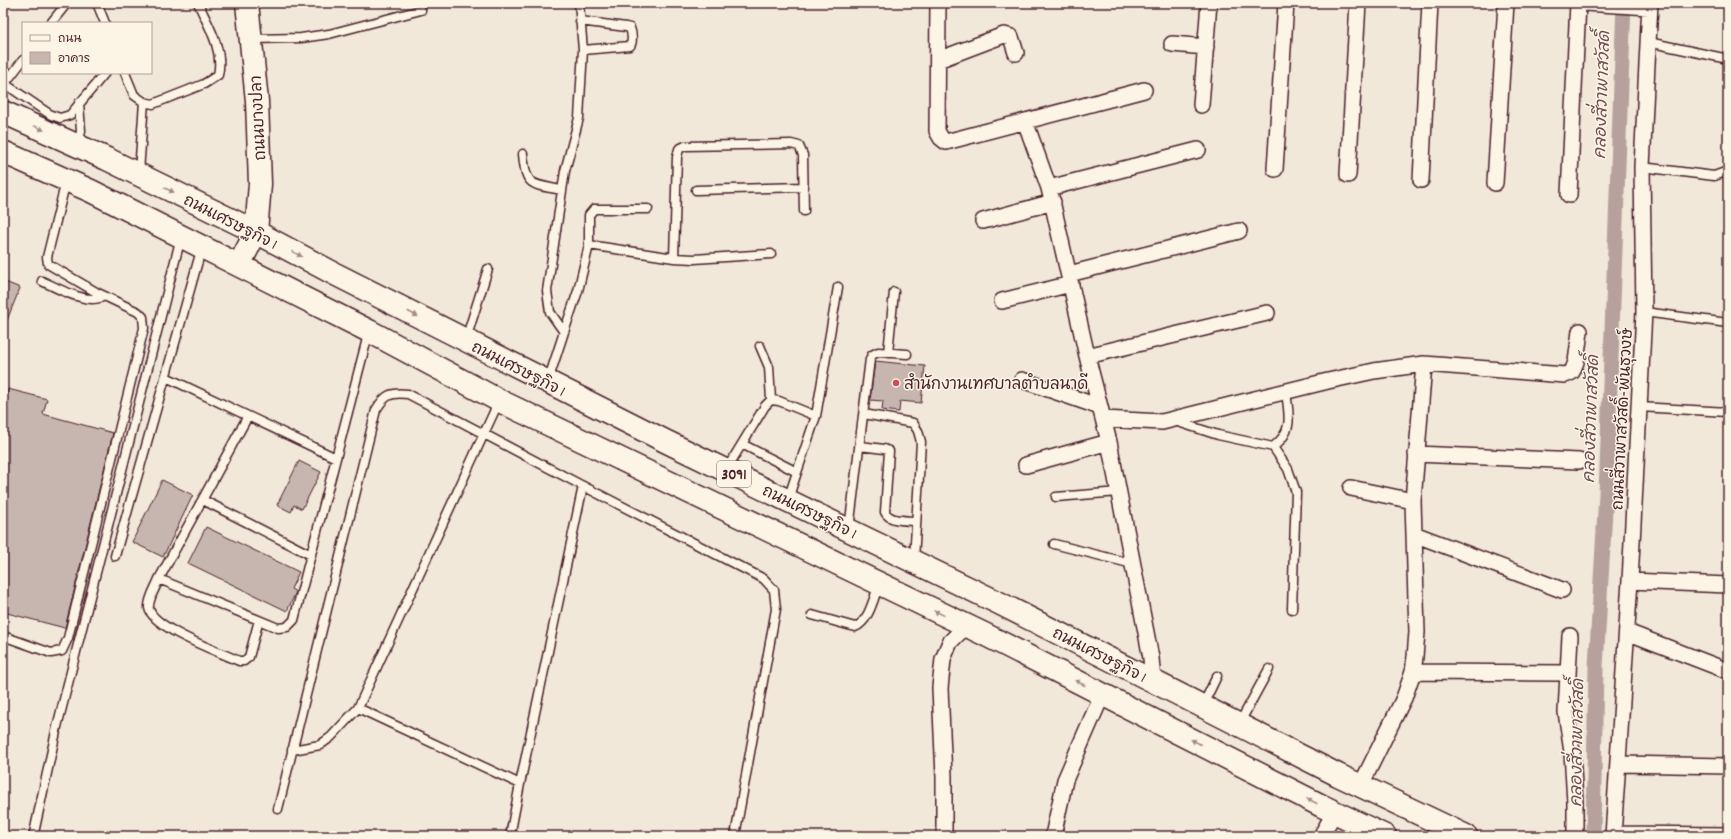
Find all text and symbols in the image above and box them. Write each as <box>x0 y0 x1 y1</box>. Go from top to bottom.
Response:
legend <box>22 22 152 74</box>
water label: คลองสี่วาพาสวัสดิ์ <box>1583 26 1618 159</box>
text: ถนน <box>58 31 82 48</box>
text: อาคาร <box>58 51 90 68</box>
street label: ถนนบางปลา <box>246 75 273 161</box>
one-way arrow <box>33 125 44 131</box>
one-way arrow <box>163 187 174 193</box>
street label: ถนนเศรษฐกิจ 1 <box>179 189 281 257</box>
one-way arrow <box>291 251 303 258</box>
one-way arrow <box>407 311 419 317</box>
street label: ถนนสี่วาพาสวัสดิ์-พันธุวงษ์ <box>1601 326 1640 511</box>
street label: ถนนเศรษฐกิจ 1 <box>467 336 569 404</box>
water label: คลองสี่วาพาสวัสดิ์ <box>1572 350 1607 483</box>
place label: สำนักงานเทศบาลตำบลนาดี <box>904 373 1088 397</box>
marker: สำนักงานเทศบาลตำบลนาดี <box>891 378 901 388</box>
road number: 3091 <box>717 461 751 487</box>
street label: ถนนเศรษฐกิจ 1 <box>758 479 861 546</box>
one-way arrow <box>933 610 944 616</box>
street label: ถนนเศรษฐกิจ 1 <box>1048 622 1150 690</box>
water label: คลองสี่วาพาสวัสดิ์ <box>1559 674 1592 807</box>
one-way arrow <box>1074 680 1086 687</box>
one-way arrow <box>1190 739 1202 745</box>
one-way arrow <box>1306 798 1318 804</box>

